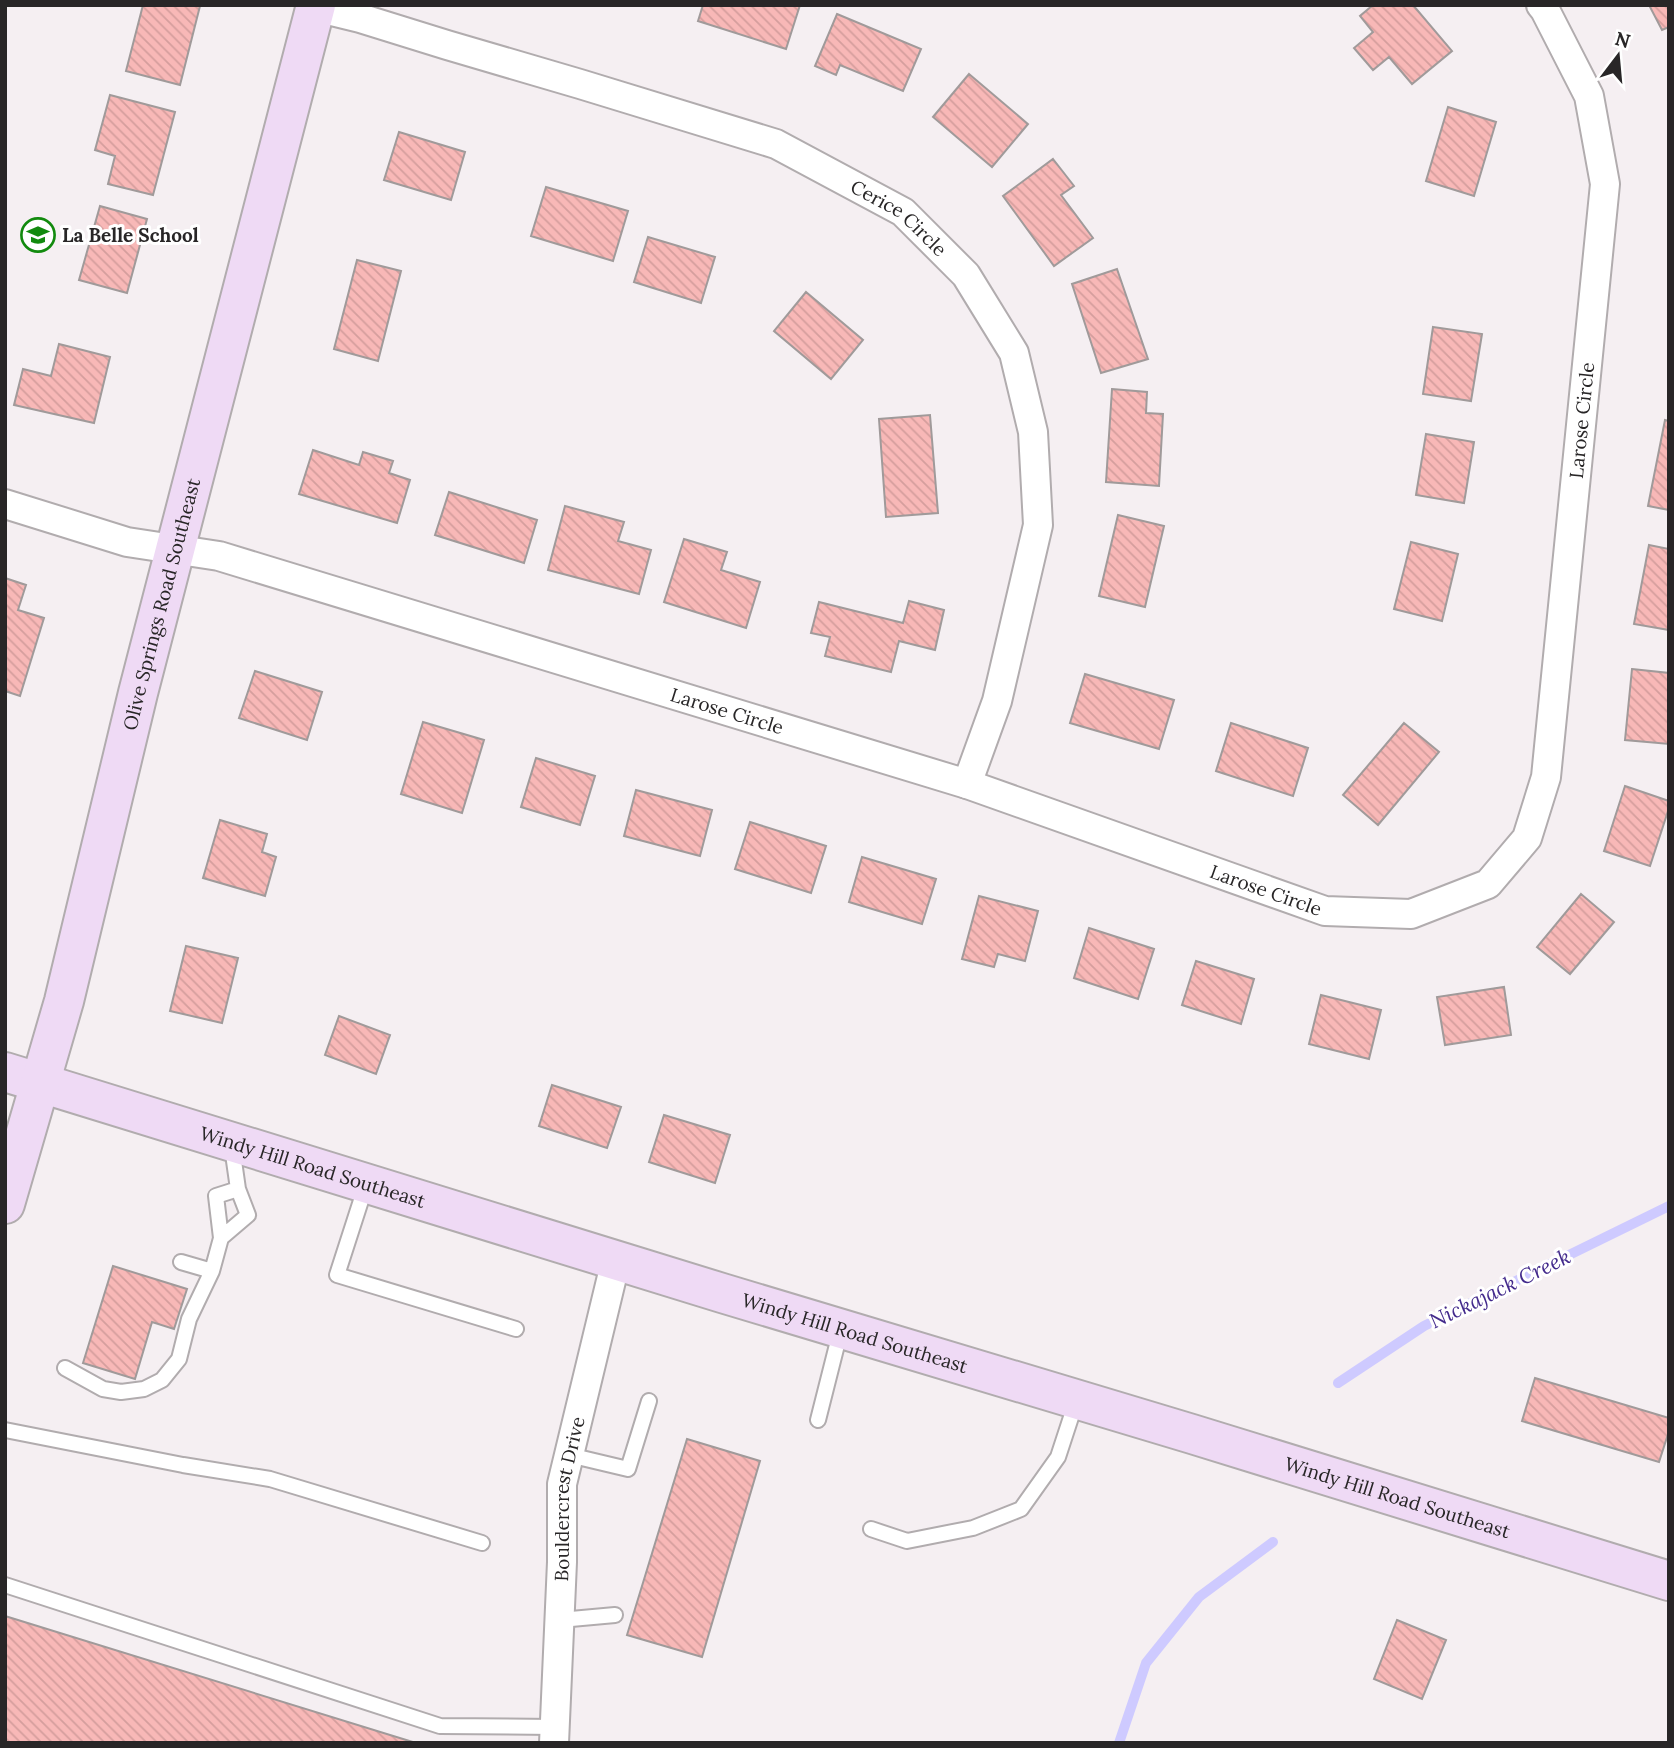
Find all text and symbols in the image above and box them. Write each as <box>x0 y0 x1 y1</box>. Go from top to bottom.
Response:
north arrow <box>1583 21 1653 91</box>
text: N <box>1612 26 1633 53</box>
street label: Cerice Circle <box>847 174 952 261</box>
school or university icon: La Belle School <box>19 216 57 254</box>
place label: La Belle School <box>62 223 199 247</box>
street label: Larose Circle <box>1564 361 1599 480</box>
street label: Olive Springs Road Southeast <box>118 475 205 733</box>
street label: Larose Circle <box>668 682 786 739</box>
street label: Larose Circle <box>1207 859 1325 921</box>
street label: Windy Hill Road Southeast <box>197 1121 429 1213</box>
water label: Nickajack Creek <box>1425 1243 1575 1334</box>
street label: Windy Hill Road Southeast <box>739 1288 971 1378</box>
street label: Bouldercrest Drive <box>549 1414 590 1582</box>
street label: Windy Hill Road Southeast <box>1282 1451 1514 1544</box>

